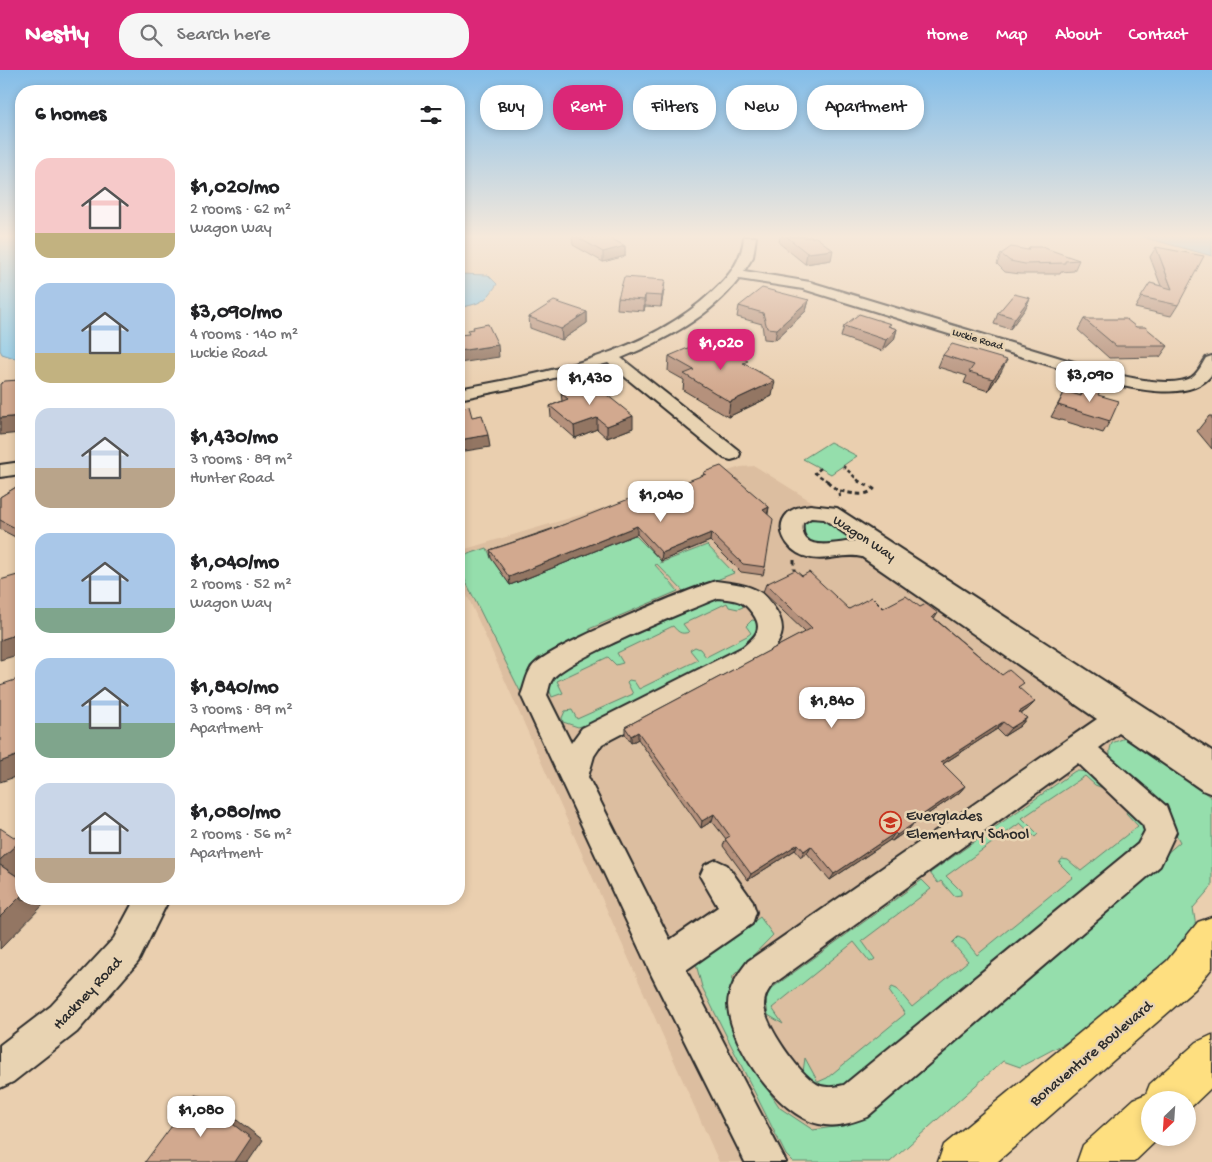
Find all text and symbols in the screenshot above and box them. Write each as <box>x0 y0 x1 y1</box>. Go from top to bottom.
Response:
search box <box>119 13 469 58</box>
text: Nestly <box>25 21 89 50</box>
icon: search <box>137 21 165 49</box>
text: Search here <box>177 24 270 47</box>
text: Home <box>926 25 968 46</box>
text: Map <box>996 25 1027 46</box>
text: About <box>1055 25 1101 46</box>
text: Contact <box>1129 25 1187 46</box>
chip: Buy <box>480 85 543 130</box>
chip: Rent <box>553 85 623 130</box>
chip: Filters <box>633 85 716 130</box>
chip: New <box>726 85 797 130</box>
chip: Apartment <box>807 85 924 130</box>
icon: filters <box>417 101 445 129</box>
text: 6 homes <box>35 103 106 128</box>
text: $1,020/mo <box>190 176 280 201</box>
icon: home <box>75 178 135 238</box>
text: 2 rooms · 62 m² <box>190 201 291 220</box>
text: Wagon Way <box>190 220 272 239</box>
text: $3,090/mo <box>190 301 282 326</box>
icon: home <box>75 303 135 363</box>
text: 4 rooms · 140 m² <box>190 326 298 345</box>
street label: Luckie Road <box>951 326 1006 354</box>
pin: $1,020 <box>680 328 762 371</box>
text: $1,020 <box>699 335 743 354</box>
text: Luckie Road <box>190 345 266 364</box>
pin: $3,090 <box>1049 360 1131 403</box>
pin: $1,430 <box>549 364 631 406</box>
text: $3,090 <box>1067 367 1113 386</box>
text: $1,430 <box>568 370 612 389</box>
text: $1,430/mo <box>190 426 278 451</box>
icon: home <box>75 428 135 488</box>
text: 3 rooms · 89 m² <box>190 451 292 470</box>
text: Hunter Road <box>190 470 273 489</box>
pin: $1,040 <box>620 480 702 523</box>
text: $1,040 <box>639 487 683 506</box>
street label: Wagon Way <box>829 513 898 566</box>
text: $1,040/mo <box>190 551 279 576</box>
icon: home <box>75 553 135 613</box>
text: 2 rooms · 52 m² <box>190 576 292 595</box>
text: Wagon Way <box>190 595 272 614</box>
text: $1,840/mo <box>190 676 279 701</box>
icon: home <box>75 678 135 738</box>
pin: $1,840 <box>791 686 873 729</box>
text: $1,840 <box>810 693 854 712</box>
text: 3 rooms · 89 m² <box>190 701 292 720</box>
text: Apartment <box>190 720 262 739</box>
text: $1,080/mo <box>190 801 281 826</box>
icon: home <box>75 803 135 863</box>
place label: Everglades Elementary School <box>906 808 1029 845</box>
school or university icon: Everglades Elementary School <box>878 811 902 835</box>
text: 2 rooms · 56 m² <box>190 826 292 845</box>
text: Apartment <box>190 845 262 864</box>
street label: Hackney Road <box>50 953 128 1035</box>
street label: Bonaventure Boulevard <box>1026 997 1159 1112</box>
north arrow <box>1141 1091 1196 1146</box>
map controls <box>1141 1091 1196 1146</box>
pin: $1,080 <box>160 1096 242 1138</box>
text: $1,080 <box>178 1102 224 1121</box>

